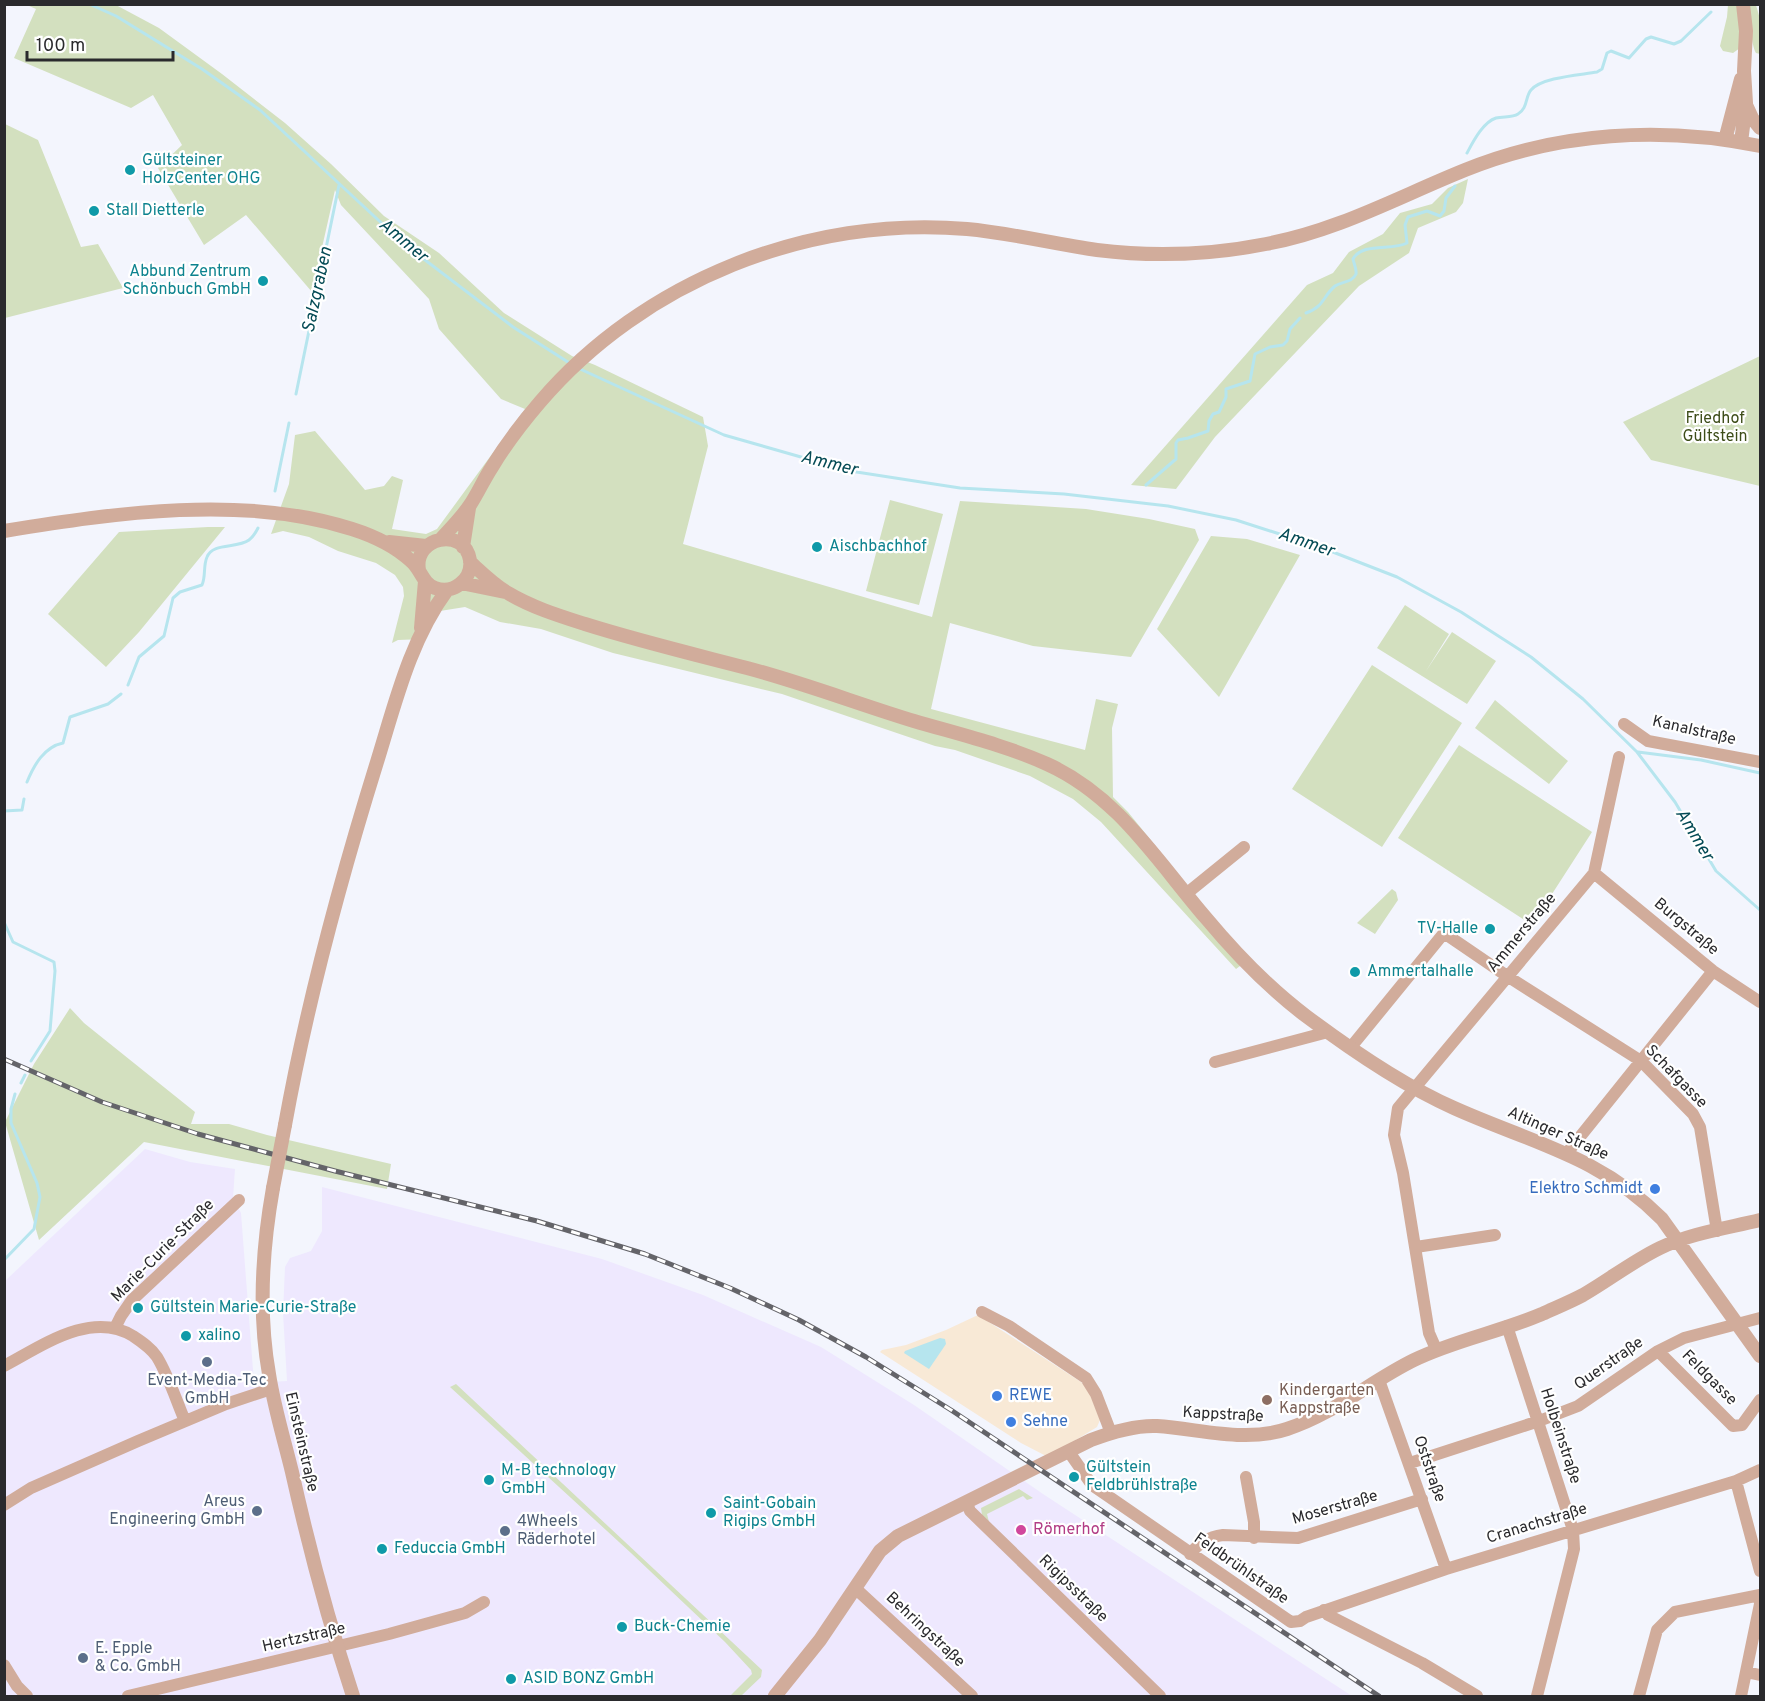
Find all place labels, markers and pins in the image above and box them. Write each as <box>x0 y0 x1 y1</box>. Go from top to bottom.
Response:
place label: Gültsteiner HolzCenter OHG <box>142 151 261 189</box>
marker: Gültsteiner HolzCenter OHG <box>123 163 137 177</box>
place label: Stall Dietterle <box>106 201 205 221</box>
marker: Stall Dietterle <box>87 204 101 218</box>
place label: Abbund Zentrum Schönbuch GmbH <box>123 262 251 300</box>
marker: Abbund Zentrum Schönbuch GmbH <box>256 274 270 288</box>
place label: Aischbachhof <box>829 537 927 557</box>
marker: Aischbachhof <box>810 540 824 554</box>
place label: TV-Halle <box>1417 919 1478 939</box>
marker: TV-Halle <box>1483 922 1497 936</box>
place label: Ammertalhalle <box>1367 962 1474 982</box>
marker: Ammertalhalle <box>1348 965 1362 979</box>
place label: Elektro Schmidt <box>1529 1179 1643 1199</box>
marker: Elektro Schmidt <box>1648 1182 1662 1196</box>
place label: Gültstein Marie-Curie-Straße <box>150 1298 356 1318</box>
marker: Gültstein Marie-Curie-Straße <box>131 1301 145 1315</box>
place label: xalino <box>198 1326 241 1346</box>
marker: xalino <box>179 1329 193 1343</box>
marker: Event-Media-Tec GmbH <box>200 1355 214 1369</box>
place label: Event-Media-Tec GmbH <box>147 1371 267 1409</box>
place label: Kindergarten Kappstraße <box>1279 1381 1374 1419</box>
place label: REWE <box>1009 1386 1052 1406</box>
marker: REWE <box>990 1389 1004 1403</box>
marker: Kindergarten Kappstraße <box>1260 1393 1274 1407</box>
place label: Sehne <box>1023 1412 1068 1432</box>
marker: Sehne <box>1004 1415 1018 1429</box>
place label: Gültstein Feldbrühlstraße <box>1086 1458 1197 1496</box>
place label: M-B technology GmbH <box>501 1461 616 1499</box>
marker: Gültstein Feldbrühlstraße <box>1067 1470 1081 1484</box>
marker: M-B technology GmbH <box>482 1473 496 1487</box>
place label: Areus Engineering GmbH <box>109 1492 245 1530</box>
place label: Saint-Gobain Rigips GmbH <box>723 1494 816 1532</box>
marker: Areus Engineering GmbH <box>250 1504 264 1518</box>
marker: Saint-Gobain Rigips GmbH <box>704 1506 718 1520</box>
place label: 4Wheels Räderhotel <box>517 1512 596 1550</box>
place label: Römerhof <box>1033 1520 1105 1540</box>
marker: Römerhof <box>1014 1523 1028 1537</box>
marker: 4Wheels Räderhotel <box>498 1524 512 1538</box>
place label: Feduccia GmbH <box>394 1539 506 1559</box>
marker: Feduccia GmbH <box>375 1542 389 1556</box>
place label: Buck-Chemie <box>634 1617 731 1637</box>
marker: Buck-Chemie <box>615 1620 629 1634</box>
place label: E. Epple & Co. GmbH <box>95 1639 181 1677</box>
marker: E. Epple & Co. GmbH <box>76 1651 90 1665</box>
place label: ASID BONZ GmbH <box>523 1669 654 1689</box>
marker: ASID BONZ GmbH <box>504 1672 518 1686</box>

